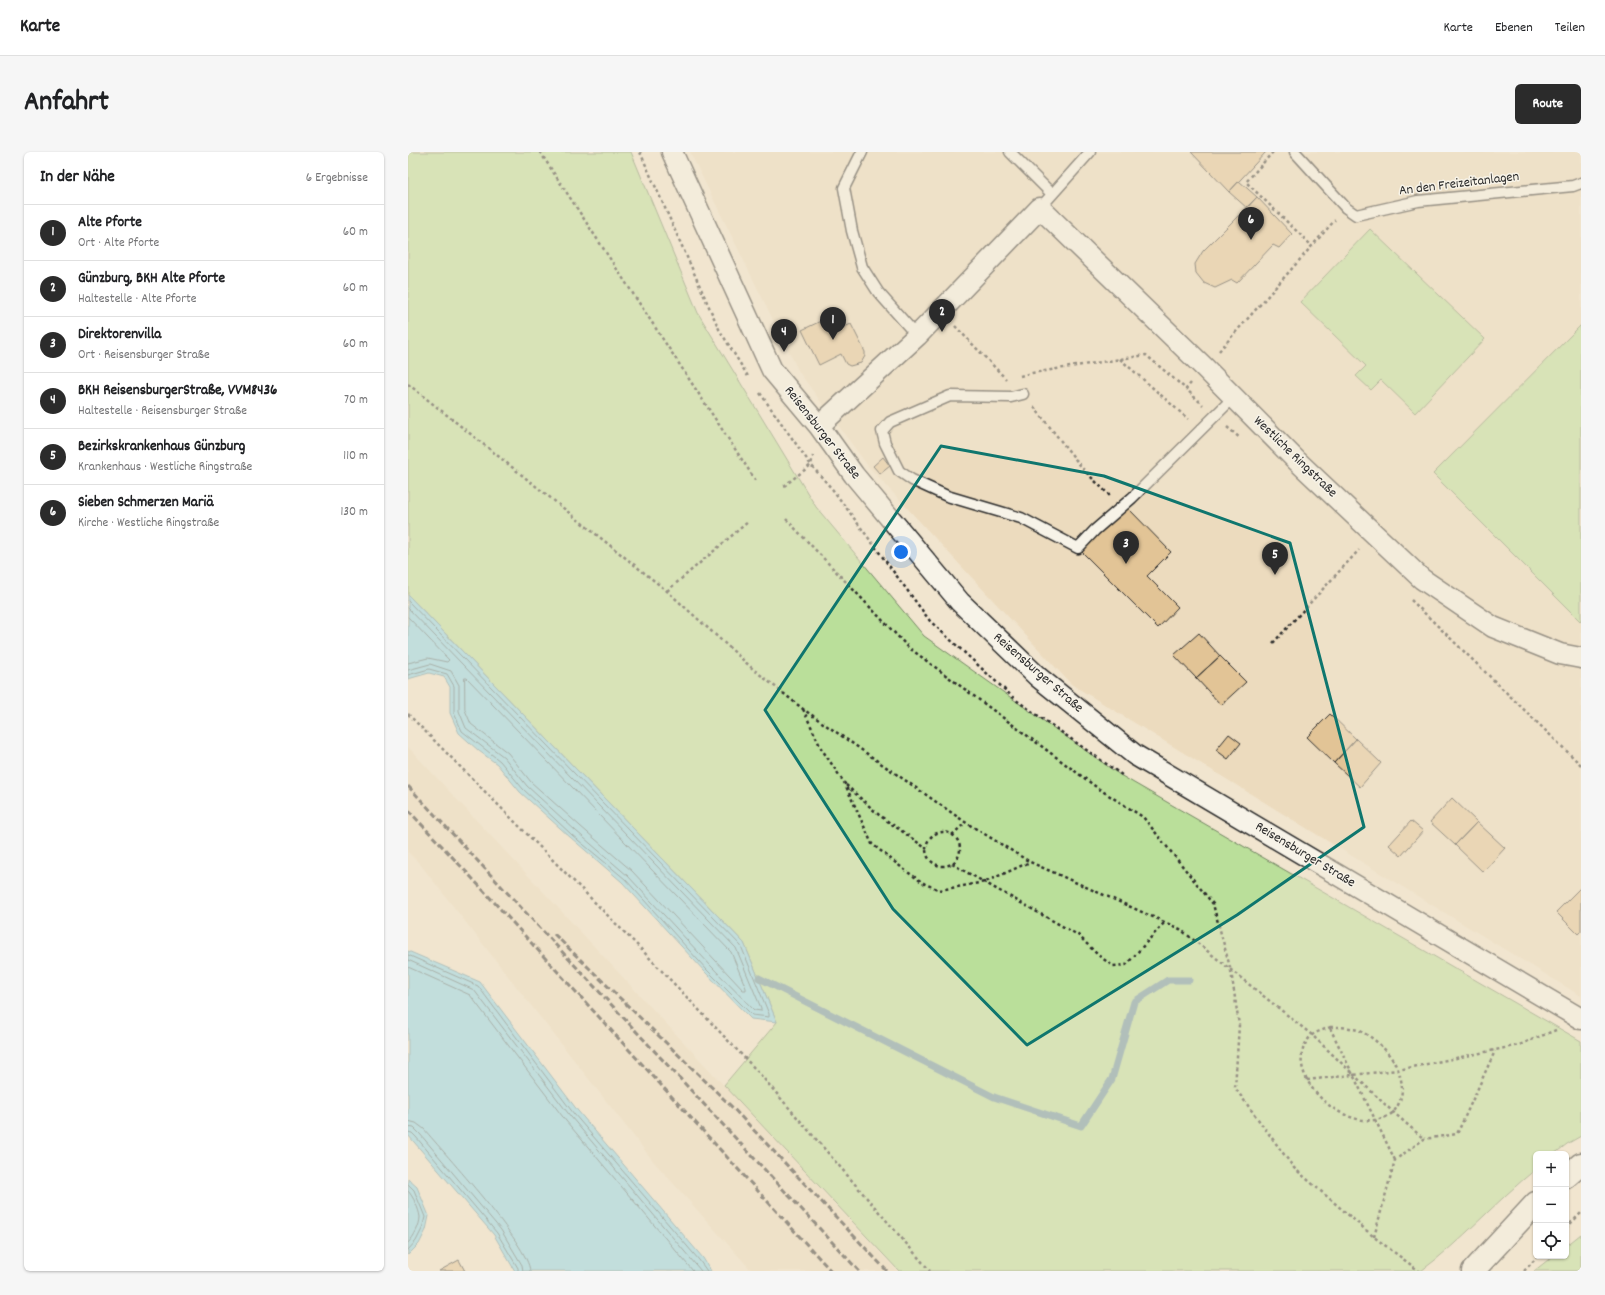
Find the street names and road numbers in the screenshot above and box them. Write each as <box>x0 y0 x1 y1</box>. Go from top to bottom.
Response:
street label: An den Freizeitanlagen <box>1398 167 1520 201</box>
street label: Reisensburger Straße <box>779 382 865 484</box>
street label: Westliche Ringstraße <box>1248 412 1342 502</box>
street label: Reisensburger Straße <box>988 628 1088 718</box>
street label: Reisensburger Straße <box>1251 817 1359 893</box>

